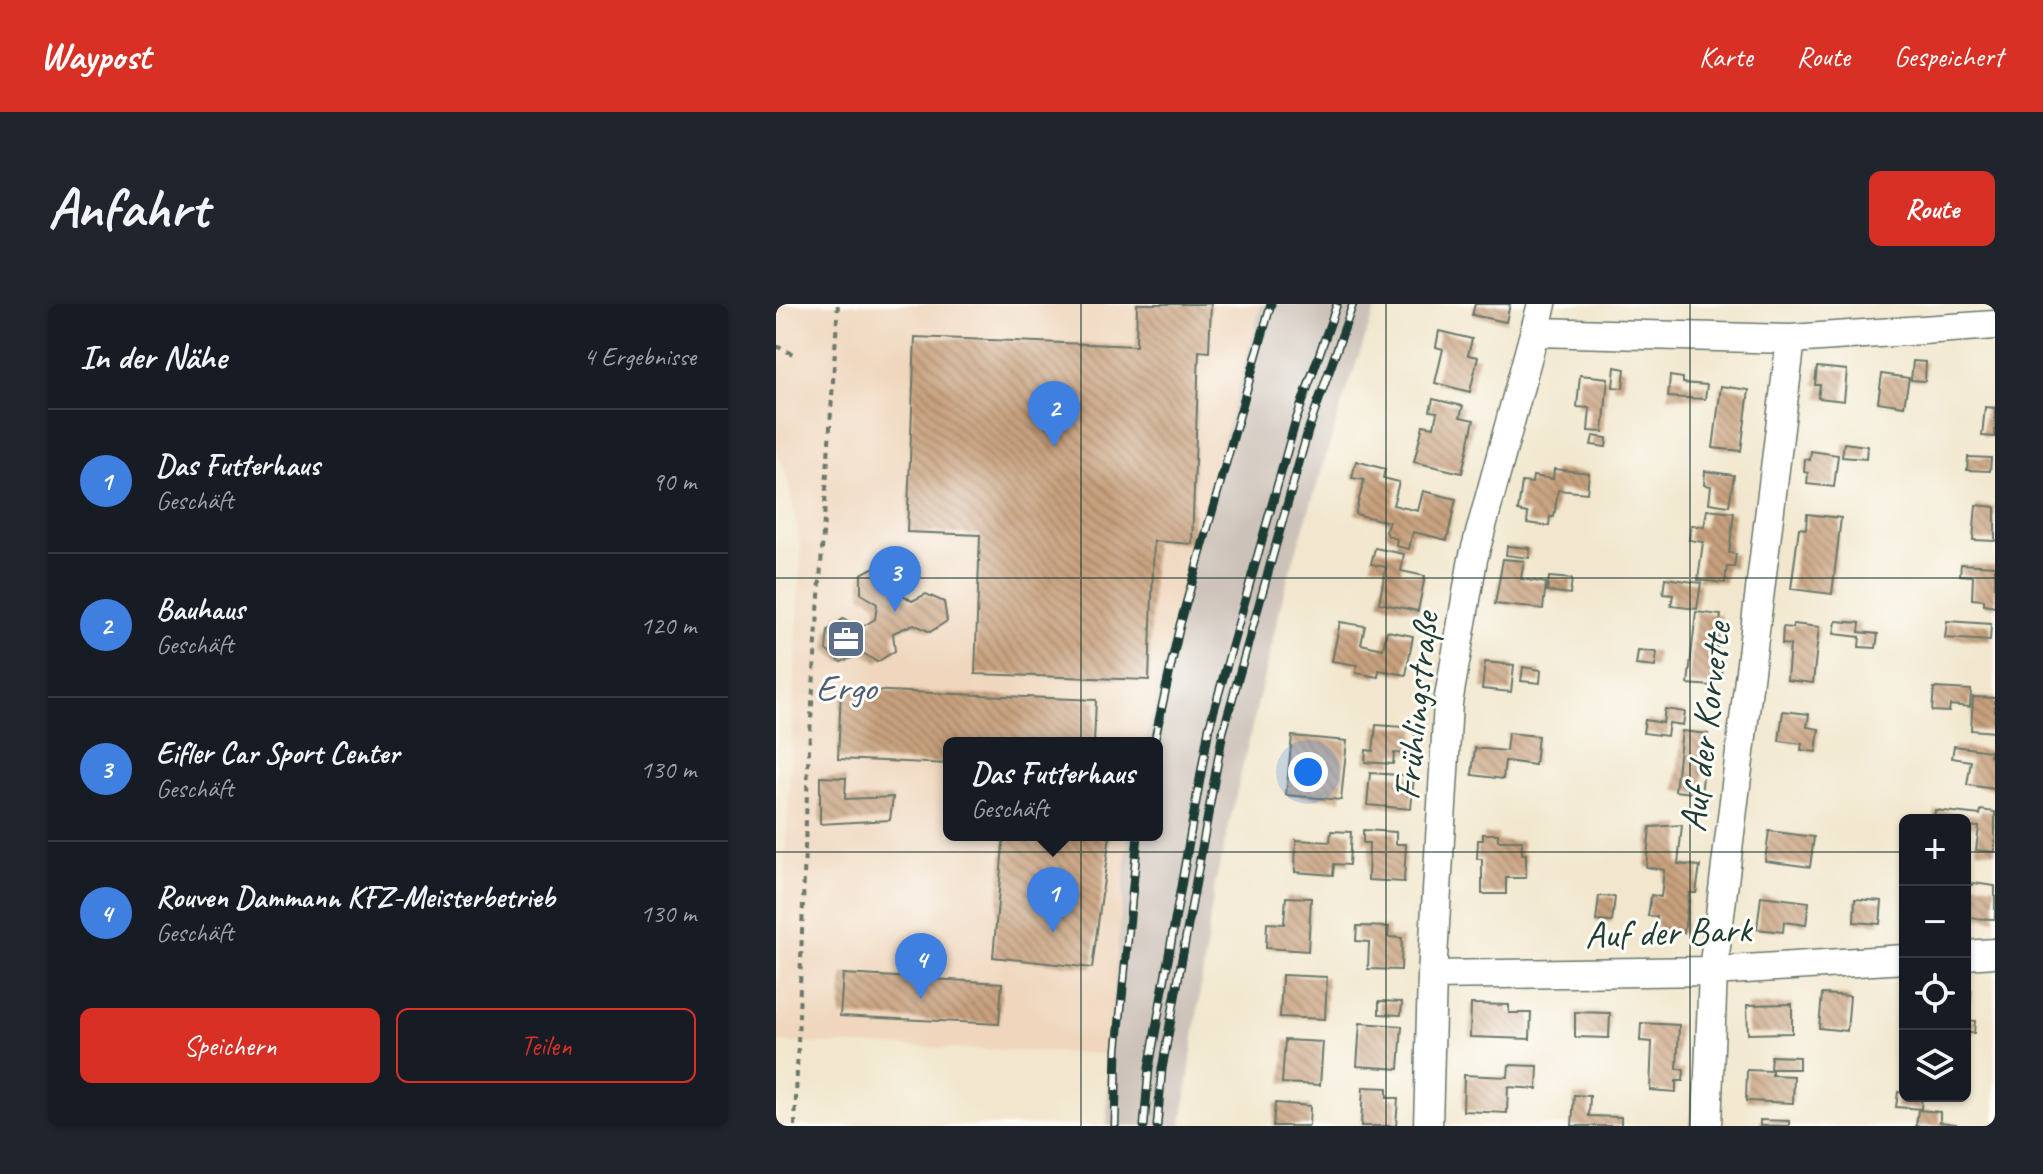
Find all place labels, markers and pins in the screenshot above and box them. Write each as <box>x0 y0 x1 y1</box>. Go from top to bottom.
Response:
pin: 2 <box>1028 381 1080 447</box>
pin: 3 <box>869 546 921 612</box>
office icon: Ergo <box>825 618 867 660</box>
place label: Ergo <box>816 664 879 711</box>
pin: 1 <box>1027 867 1079 933</box>
pin: 4 <box>895 933 947 999</box>

